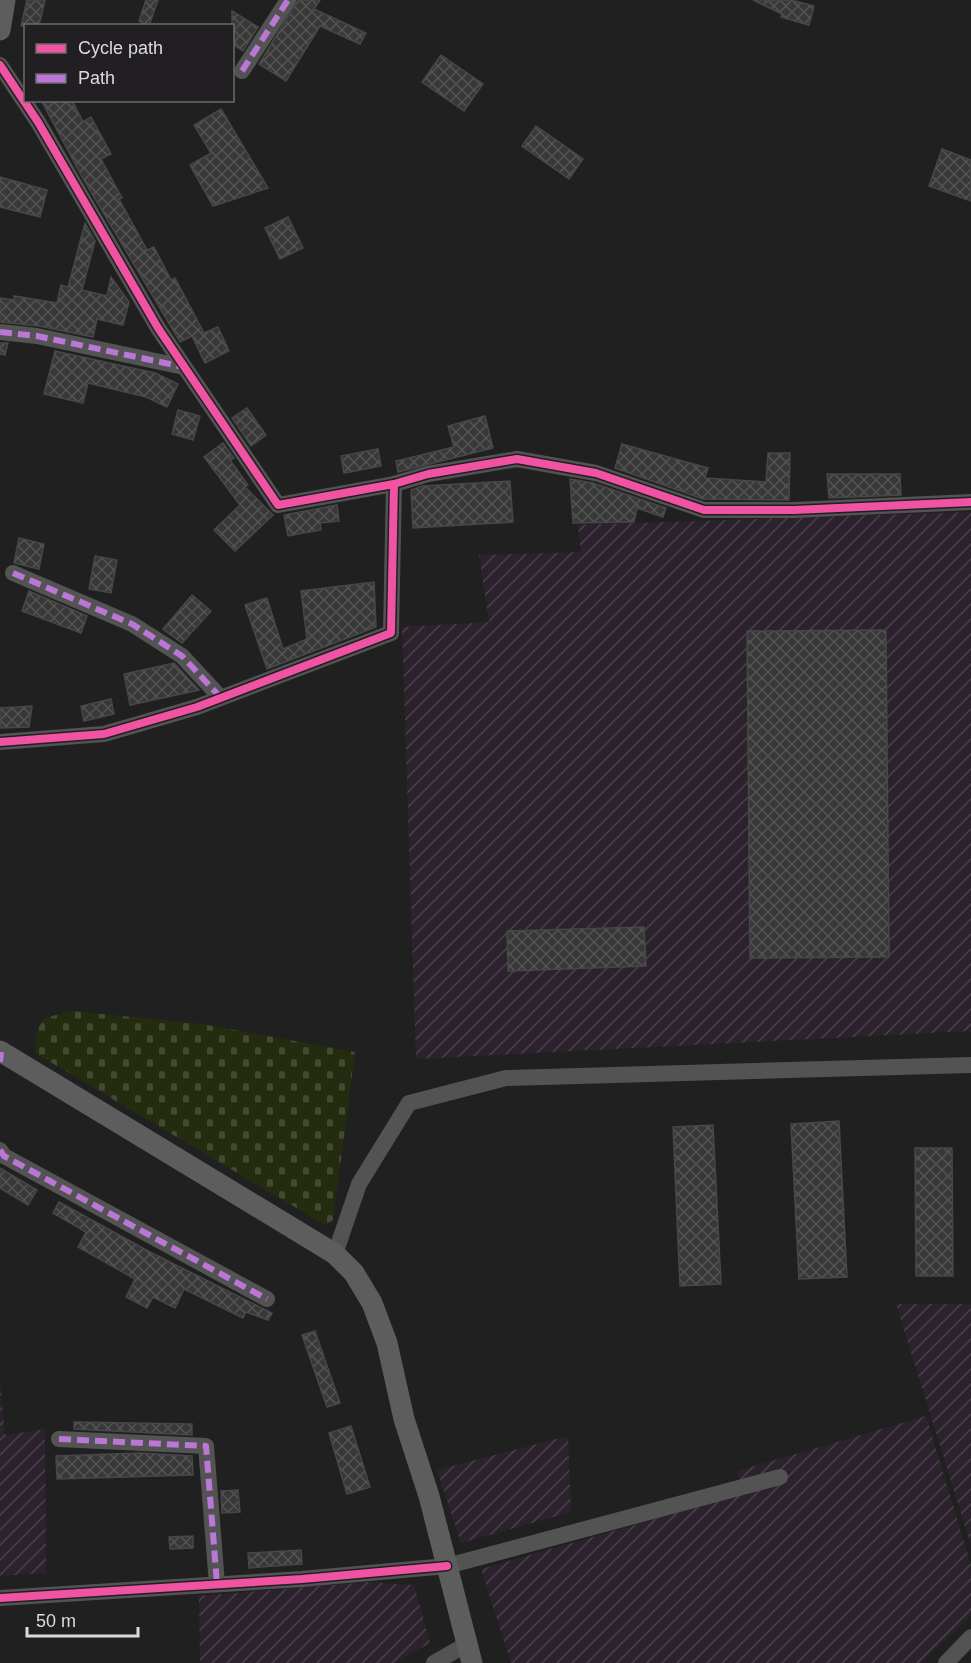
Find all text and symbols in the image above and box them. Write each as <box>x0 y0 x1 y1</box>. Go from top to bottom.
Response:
legend <box>24 24 234 102</box>
text: Cycle path <box>78 38 163 58</box>
text: Path <box>78 68 115 88</box>
scale bar <box>27 1600 138 1638</box>
text: 50 m <box>36 1611 76 1631</box>

